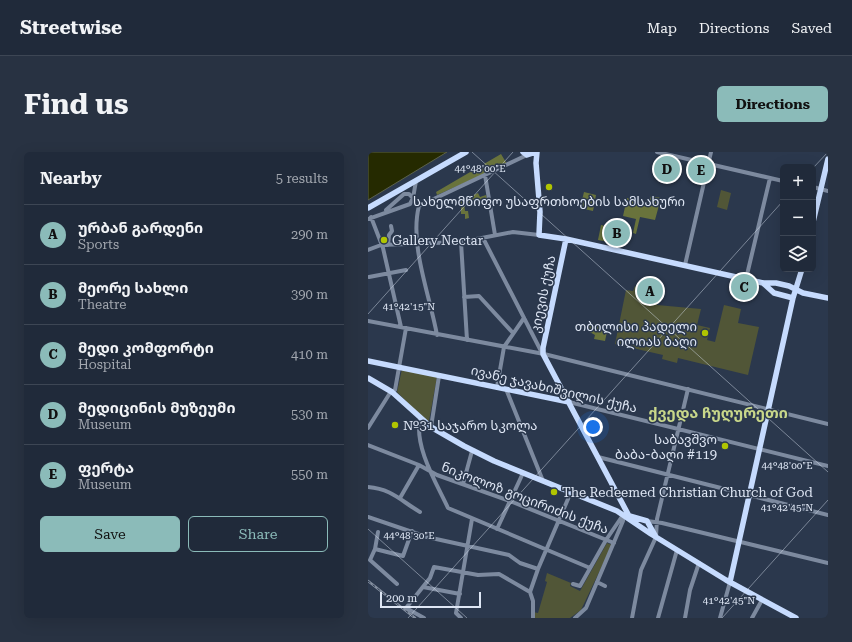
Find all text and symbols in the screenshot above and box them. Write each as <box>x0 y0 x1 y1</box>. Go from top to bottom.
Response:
text: Streetwise <box>20 16 122 39</box>
text: Map <box>647 20 677 36</box>
text: Directions <box>699 20 769 36</box>
text: Saved <box>791 20 832 36</box>
button: Directions <box>717 86 828 122</box>
text: Find us <box>24 88 128 121</box>
pin: D <box>654 154 680 184</box>
pin: E <box>688 155 714 185</box>
text: 44°48'00"E <box>454 163 506 174</box>
map controls <box>780 164 816 272</box>
button: + <box>780 164 816 200</box>
text: Nearby <box>40 168 102 188</box>
text: 5 results <box>276 171 328 186</box>
marker: სახელმწიფო უსაფრთხოების სამსახური <box>544 182 554 192</box>
place label: სახელმწიფო უსაფრთხოების სამსახური <box>413 194 685 210</box>
button: − <box>780 200 816 236</box>
pin: B <box>604 218 630 248</box>
text: ურბან გარდენი <box>78 219 203 237</box>
text: A <box>48 227 58 242</box>
text: 290 m <box>291 227 328 242</box>
place label: Gallery Nectar <box>392 233 484 248</box>
marker: Gallery Nectar <box>379 235 389 245</box>
button: layers <box>780 236 816 272</box>
text: Sports <box>78 237 119 252</box>
street label: კიევის ქუჩა <box>527 254 559 334</box>
pin: C <box>731 272 757 302</box>
pin: A <box>637 276 663 306</box>
text: მეორე სახლი <box>78 279 188 297</box>
text: B <box>48 287 58 302</box>
text: 390 m <box>291 287 328 302</box>
text: Theatre <box>78 297 126 312</box>
text: 41°42'15"N <box>383 301 435 312</box>
place label: თბილისი პადელი ილიას ბაღი <box>575 319 697 350</box>
marker: თბილისი პადელი ილიას ბაღი <box>700 328 710 338</box>
text: მედი კომფორტი <box>78 339 214 357</box>
text: C <box>48 347 58 362</box>
text: 410 m <box>291 347 328 362</box>
text: Hospital <box>78 357 131 372</box>
street label: ივანე ჯავახიშვილის ქუჩა <box>469 363 639 416</box>
text: მედიცინის მუზეუმი <box>78 399 236 417</box>
district label: ქვედა ჩუღურეთი <box>648 404 788 422</box>
text: D <box>48 407 58 422</box>
text: 530 m <box>291 407 328 422</box>
text: Museum <box>78 417 132 432</box>
your location <box>583 417 603 437</box>
place label: №31 საჯარო სკოლა <box>403 418 538 434</box>
marker: №31 საჯარო სკოლა <box>390 420 400 430</box>
place label: საბავშვო ბაბა-ბაღი #119 <box>615 432 717 463</box>
marker: საბავშვო ბაბა-ბაღი #119 <box>720 441 730 451</box>
text: ფერტა <box>78 459 134 477</box>
street label: ნიკოლოზ გოცირიძის ქუჩა <box>439 459 611 538</box>
text: 44°48'00"E <box>761 460 813 471</box>
text: E <box>49 467 57 482</box>
text: 550 m <box>291 467 328 482</box>
text: Museum <box>78 477 132 492</box>
place label: The Redeemed Christian Church of God <box>562 485 813 500</box>
marker: The Redeemed Christian Church of God <box>549 487 559 497</box>
text: 41°42'45"N <box>761 502 813 513</box>
button: Save <box>40 516 180 552</box>
button: Share <box>188 516 328 552</box>
text: 44°48'30"E <box>383 530 435 541</box>
scale bar <box>380 590 481 609</box>
text: 200 m <box>386 592 417 605</box>
text: 41°42'45"N <box>703 595 755 606</box>

